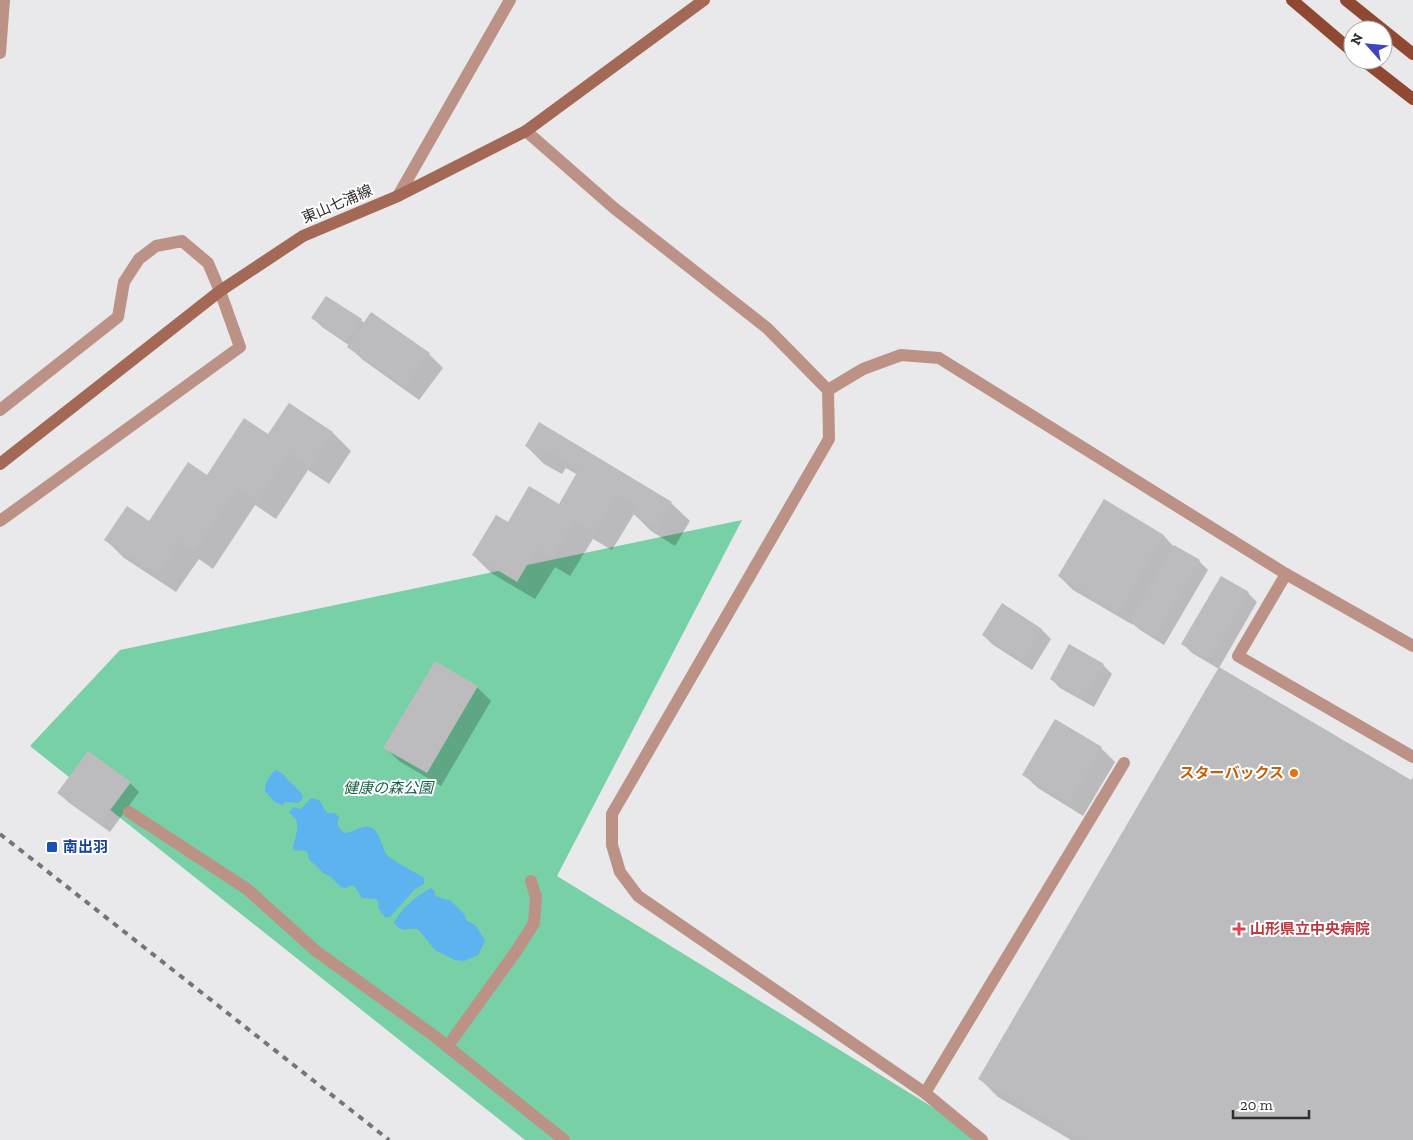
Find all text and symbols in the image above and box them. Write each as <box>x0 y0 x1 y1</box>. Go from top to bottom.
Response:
north arrow <box>1343 20 1393 70</box>
text: N <box>1347 30 1367 48</box>
street label: 東山七浦線 <box>299 181 375 227</box>
place label: スターバックス <box>1180 764 1284 782</box>
marker: スターバックス <box>1288 767 1300 779</box>
park label: 健康の森公園 <box>343 779 435 797</box>
place label: 南出羽 <box>63 838 108 856</box>
marker: 南出羽 <box>45 840 59 854</box>
place label: 山形県立中央病院 <box>1250 920 1370 938</box>
marker: 山形県立中央病院 <box>1232 922 1246 936</box>
scale bar <box>1233 1088 1309 1120</box>
text: 20 m <box>1240 1096 1273 1114</box>

